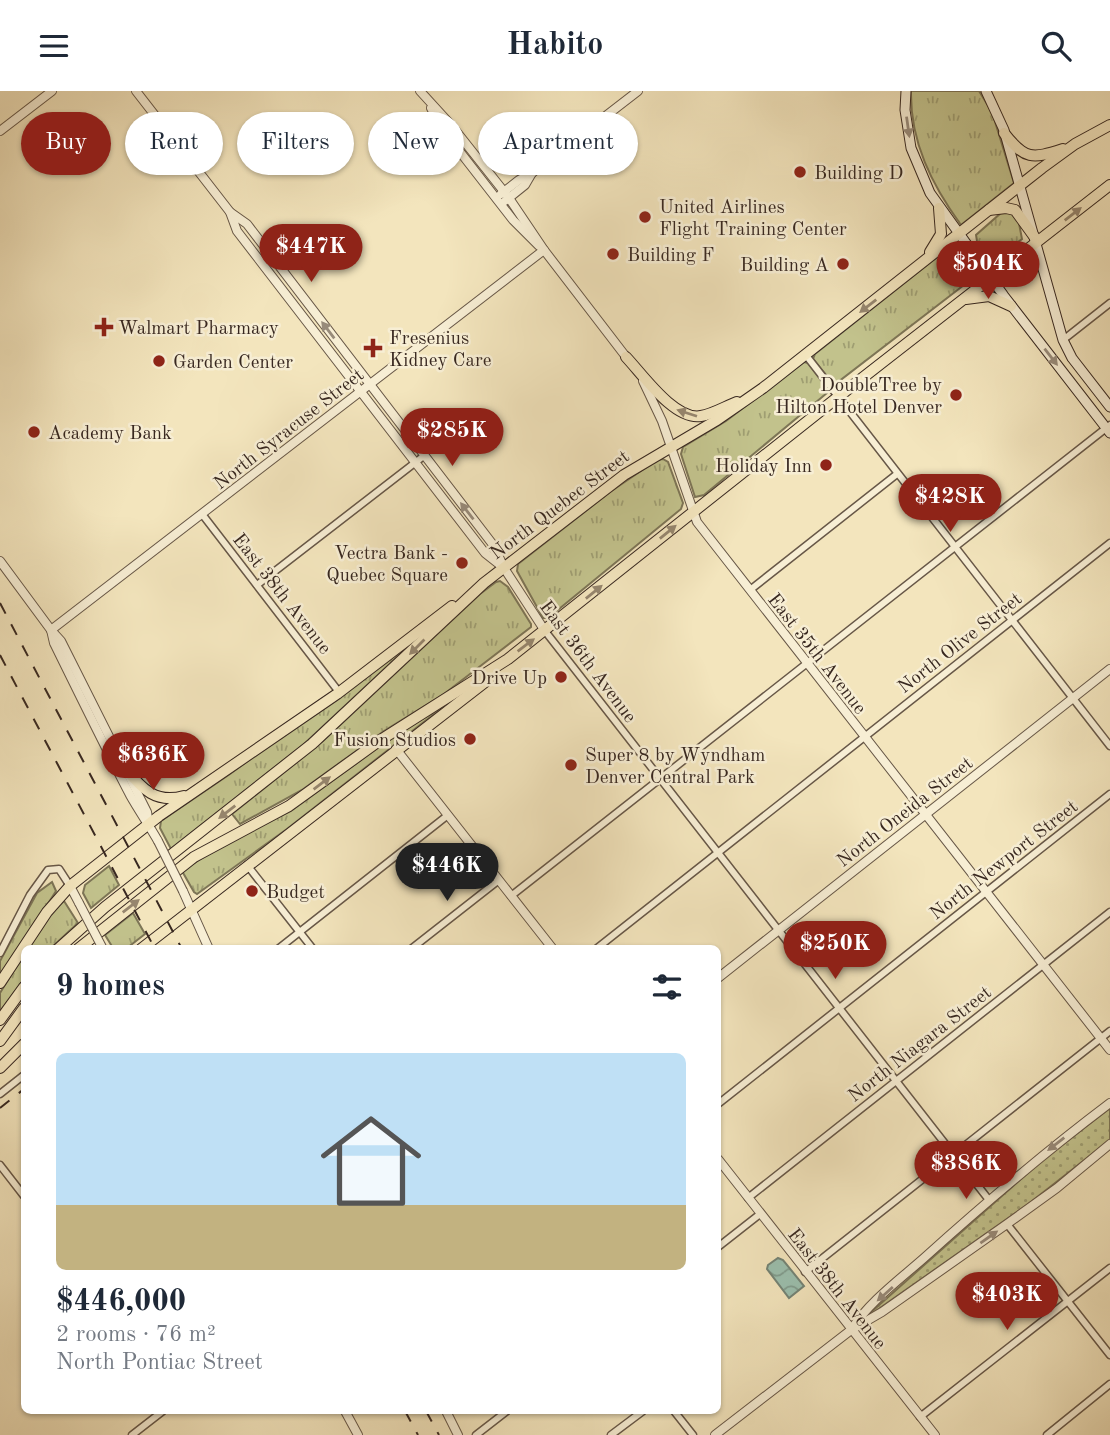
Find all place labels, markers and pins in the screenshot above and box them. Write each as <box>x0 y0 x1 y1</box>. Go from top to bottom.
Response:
marker: Building D <box>792 164 808 180</box>
place label: Building D <box>814 165 903 184</box>
place label: United Airlines Flight Training Center <box>659 199 847 240</box>
marker: United Airlines Flight Training Center <box>637 209 653 225</box>
pin: $447K <box>262 225 360 284</box>
pin: $504K <box>939 241 1037 301</box>
marker: Building F <box>605 246 621 262</box>
place label: Building F <box>627 247 714 266</box>
marker: Building A <box>835 256 851 272</box>
place label: Building A <box>740 257 829 276</box>
marker: Walmart Pharmacy <box>96 319 112 335</box>
place label: Walmart Pharmacy <box>118 320 279 339</box>
place label: Fresenius Kidney Care <box>389 330 491 371</box>
marker: Fresenius Kidney Care <box>363 338 383 358</box>
marker: Garden Center <box>151 353 167 369</box>
place label: Garden Center <box>173 354 293 373</box>
place label: DoubleTree by Hilton Hotel Denver <box>775 377 942 418</box>
marker: DoubleTree by Hilton Hotel Denver <box>948 387 964 403</box>
pin: $285K <box>403 409 501 468</box>
marker: Academy Bank <box>26 424 42 440</box>
place label: Academy Bank <box>48 425 172 444</box>
marker: Holiday Inn <box>818 457 834 473</box>
place label: Holiday Inn <box>715 458 812 477</box>
pin: $428K <box>901 475 999 534</box>
place label: Vectra Bank - Quebec Square <box>326 545 448 586</box>
marker: Vectra Bank - Quebec Square <box>454 555 470 571</box>
marker: Drive Up <box>553 669 569 685</box>
place label: Drive Up <box>471 670 547 689</box>
marker: Fusion Studios <box>462 731 478 747</box>
place label: Fusion Studios <box>333 732 456 751</box>
pin: $636K <box>104 733 202 792</box>
place label: Super 8 by Wyndham Denver Central Park <box>585 747 765 788</box>
marker: Super 8 by Wyndham Denver Central Park <box>563 757 579 773</box>
pin: $446K <box>398 843 496 903</box>
marker: Budget <box>244 883 260 899</box>
place label: Budget <box>266 884 325 903</box>
pin: $250K <box>786 921 884 981</box>
pin: $386K <box>917 1141 1015 1201</box>
pin: $403K <box>958 1273 1056 1332</box>

